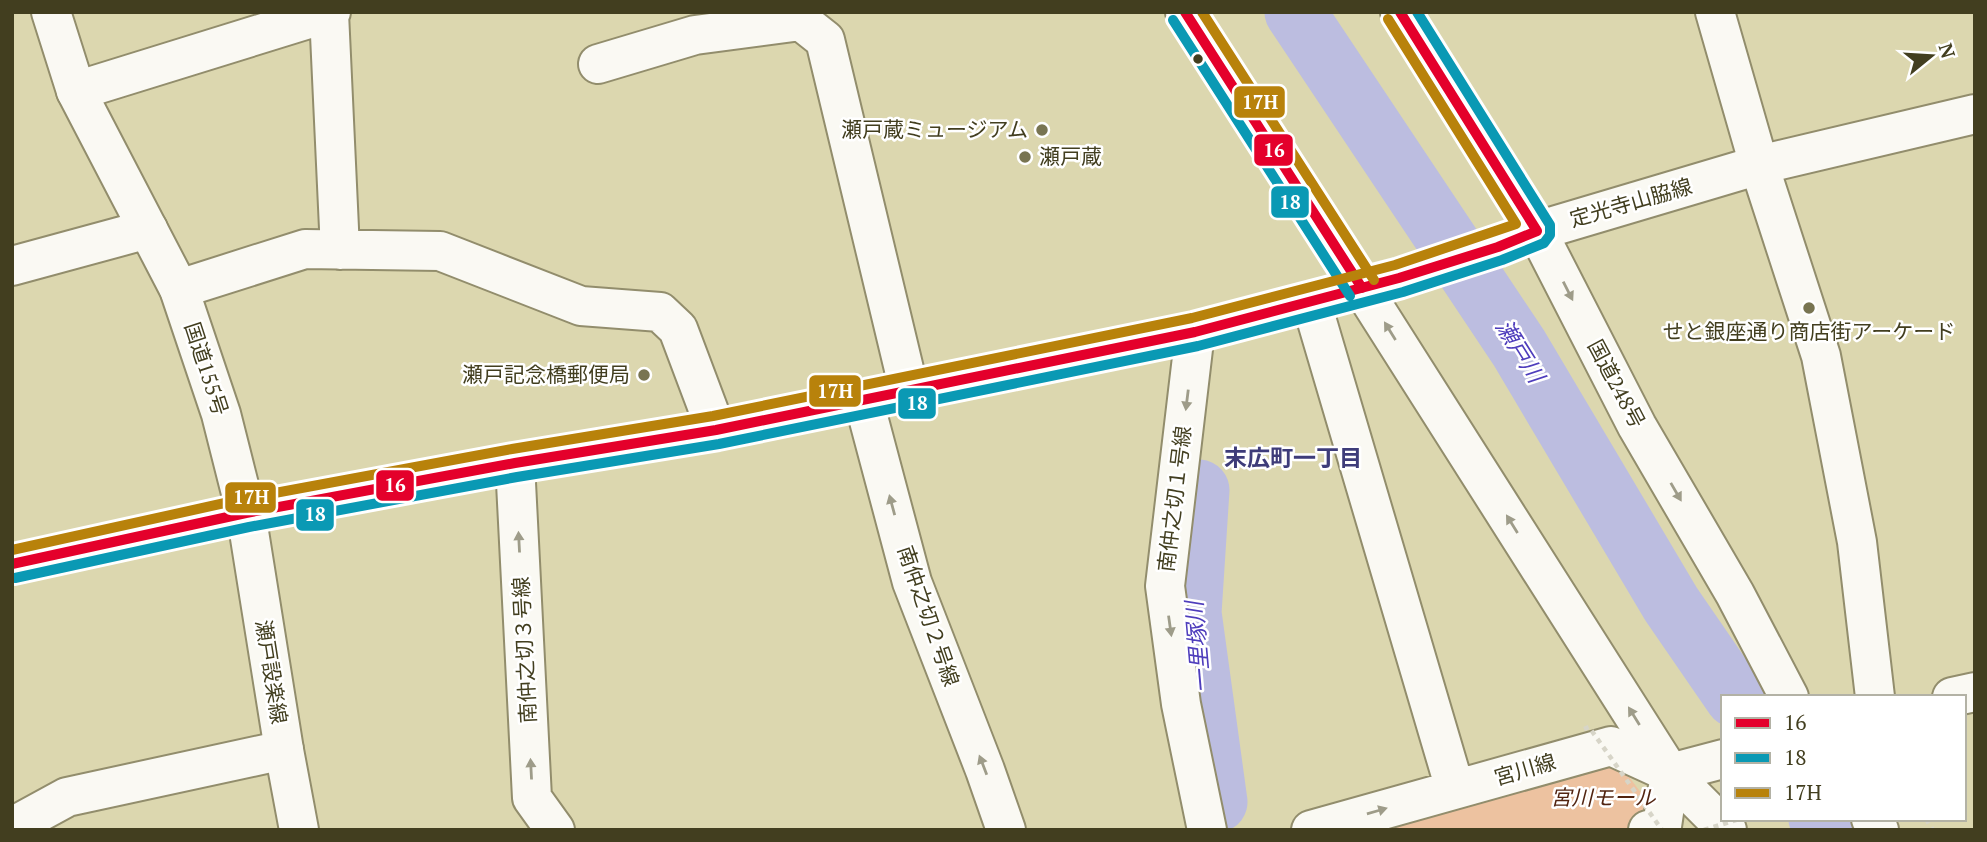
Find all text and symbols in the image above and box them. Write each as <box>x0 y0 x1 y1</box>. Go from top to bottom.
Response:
north arrow <box>1896 21 1966 91</box>
text: N <box>1934 40 1962 62</box>
unlabelled marker <box>1191 52 1205 66</box>
line badge: 17H <box>1233 85 1286 119</box>
text: 17H <box>1242 89 1278 114</box>
place label: 瀬戸蔵ミュージアム <box>841 115 1028 143</box>
marker: 瀬戸蔵ミュージアム <box>1034 122 1050 138</box>
line badge: 16 <box>1253 133 1294 167</box>
text: 16 <box>1263 137 1285 162</box>
place label: 瀬戸蔵 <box>1039 142 1102 170</box>
marker: 瀬戸蔵 <box>1017 149 1033 165</box>
street label: 定光寺山脇線 <box>1566 171 1695 233</box>
line badge: 18 <box>1270 185 1310 219</box>
text: 18 <box>1279 189 1301 214</box>
one-way arrow <box>1562 282 1574 302</box>
marker: せと銀座通り商店街アーケード <box>1801 300 1817 316</box>
water label: 瀬戸川 <box>1489 313 1553 391</box>
place label: せと銀座通り商店街アーケード <box>1663 317 1955 345</box>
street label: 国道155号 <box>179 318 235 419</box>
one-way arrow <box>1384 322 1397 341</box>
street label: 国道248号 <box>1582 334 1652 433</box>
place label: 瀬戸記念橋郵便局 <box>462 360 630 388</box>
marker: 瀬戸記念橋郵便局 <box>636 367 652 383</box>
line badge: 17H <box>808 374 862 408</box>
text: 17H <box>817 378 853 403</box>
line badge: 18 <box>897 387 937 420</box>
one-way arrow <box>1181 389 1192 411</box>
text: 18 <box>906 390 928 415</box>
street label: 南仲之切１号線 <box>1151 424 1197 574</box>
district label: 末広町一丁目 <box>1224 442 1362 473</box>
line badge: 16 <box>375 469 415 502</box>
text: 16 <box>384 472 406 497</box>
line badge: 17H <box>224 481 277 514</box>
one-way arrow <box>1670 482 1682 501</box>
text: 17H <box>233 484 269 509</box>
one-way arrow <box>886 494 897 516</box>
line badge: 18 <box>295 498 335 532</box>
text: 18 <box>304 501 326 526</box>
one-way arrow <box>1505 514 1518 533</box>
one-way arrow <box>514 531 525 553</box>
street label: 南仲之切２号線 <box>892 542 966 690</box>
street label: 南仲之切３号線 <box>506 576 542 724</box>
water label: 一里塚川 <box>1178 597 1217 694</box>
one-way arrow <box>1165 615 1176 637</box>
street label: 瀬戸設楽線 <box>250 618 294 726</box>
legend <box>1721 695 1966 821</box>
one-way arrow <box>1627 706 1640 725</box>
text: 16 <box>1784 708 1806 736</box>
text: 18 <box>1784 743 1806 771</box>
street label: 宮川線 <box>1491 747 1559 791</box>
one-way arrow <box>978 755 989 776</box>
one-way arrow <box>525 758 536 780</box>
text: 17H <box>1784 778 1822 806</box>
park label: 宮川モール <box>1551 783 1656 811</box>
one-way arrow <box>1366 806 1387 816</box>

